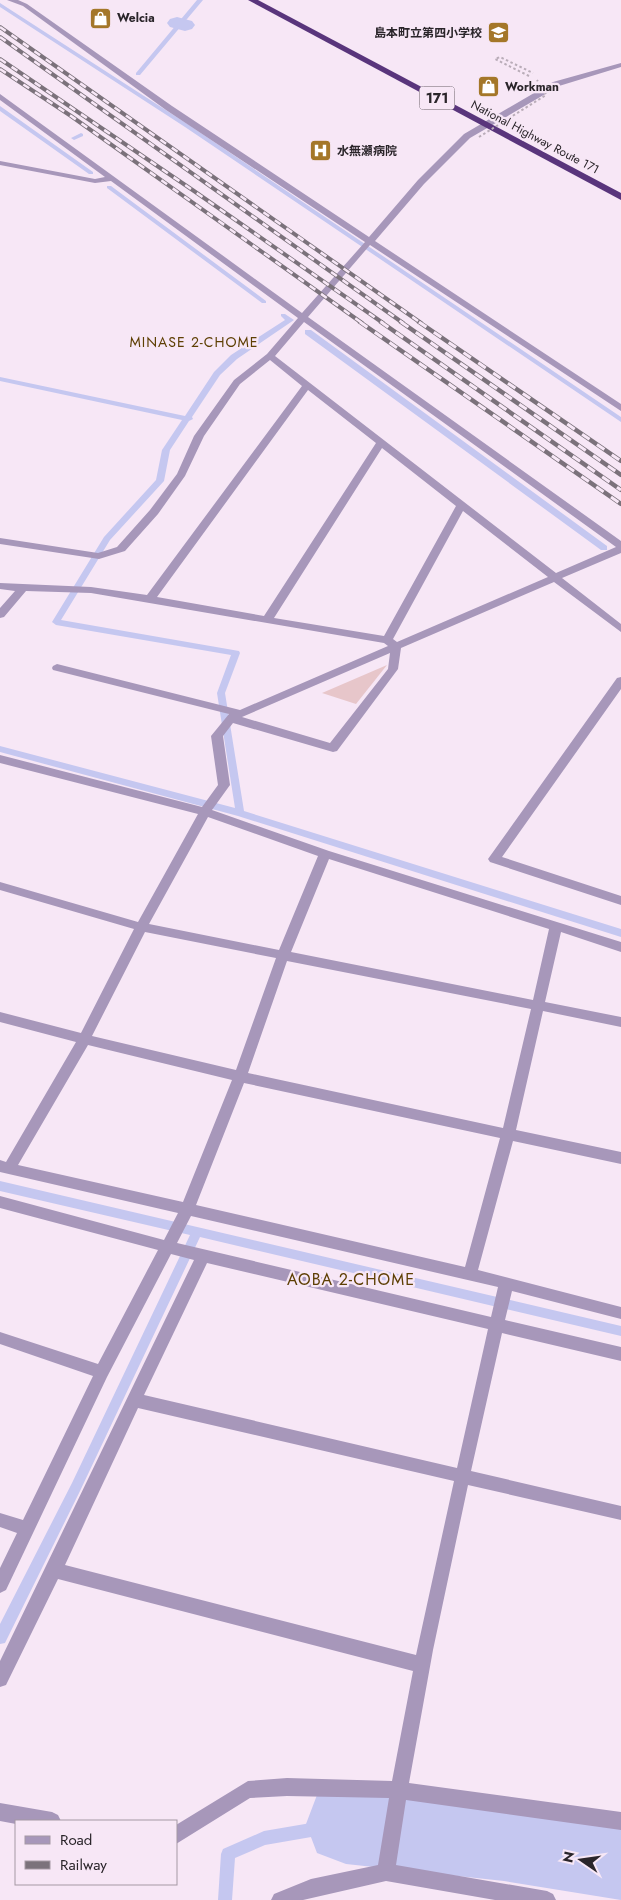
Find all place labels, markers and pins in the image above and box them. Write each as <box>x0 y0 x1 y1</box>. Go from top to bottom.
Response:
shop icon: Welcia <box>89 6 113 30</box>
place label: Welcia <box>117 9 155 27</box>
school or university icon: 島本町立第四小学校 <box>486 21 510 45</box>
place label: 島本町立第四小学校 <box>374 24 482 42</box>
shop icon: Workman <box>477 75 501 99</box>
place label: Workman <box>505 78 559 96</box>
hospital icon: 水無瀬病院 <box>309 139 333 163</box>
place label: 水無瀬病院 <box>337 142 397 160</box>

